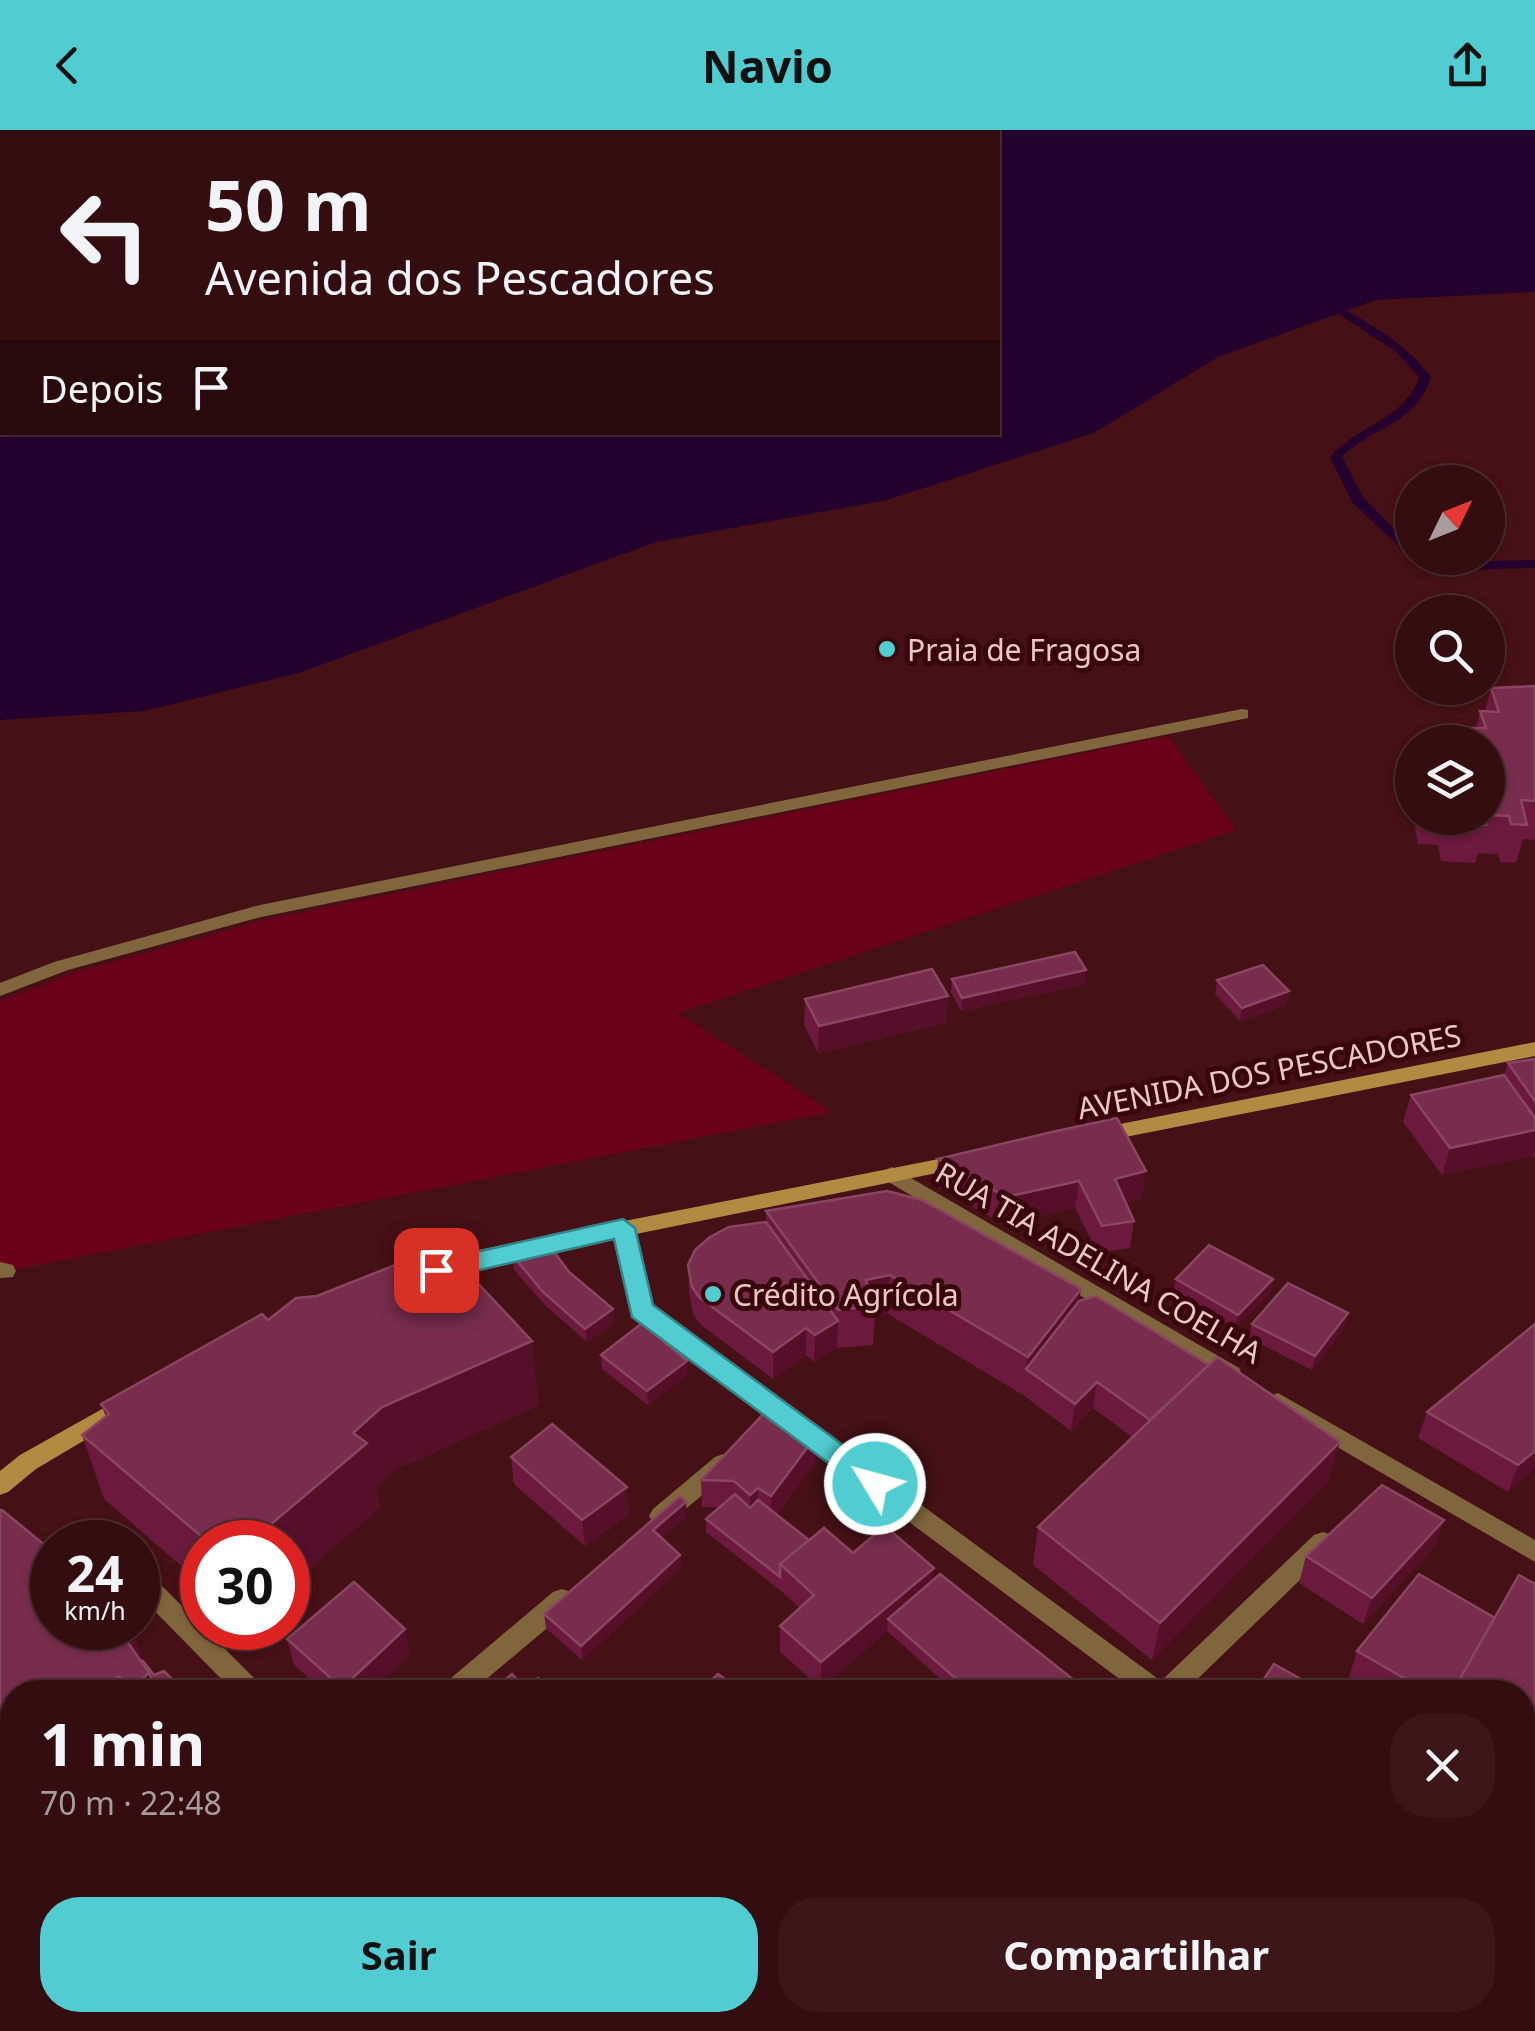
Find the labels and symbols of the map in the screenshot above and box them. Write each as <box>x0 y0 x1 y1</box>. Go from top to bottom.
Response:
north arrow <box>1395 465 1505 575</box>
place label: Praia de Fragosa <box>907 629 1141 670</box>
marker: Praia de Fragosa <box>876 638 898 660</box>
street label: AVENIDA DOS PESCADORES <box>1074 1014 1464 1128</box>
street label: RUA TIA ADELINA COELHA <box>928 1152 1270 1373</box>
pin <box>394 1228 479 1313</box>
place label: Crédito Agrícola <box>733 1274 959 1315</box>
marker: Crédito Agrícola <box>702 1283 724 1305</box>
position arrow <box>823 1432 927 1536</box>
speed limit sign: 30 <box>180 1520 310 1650</box>

